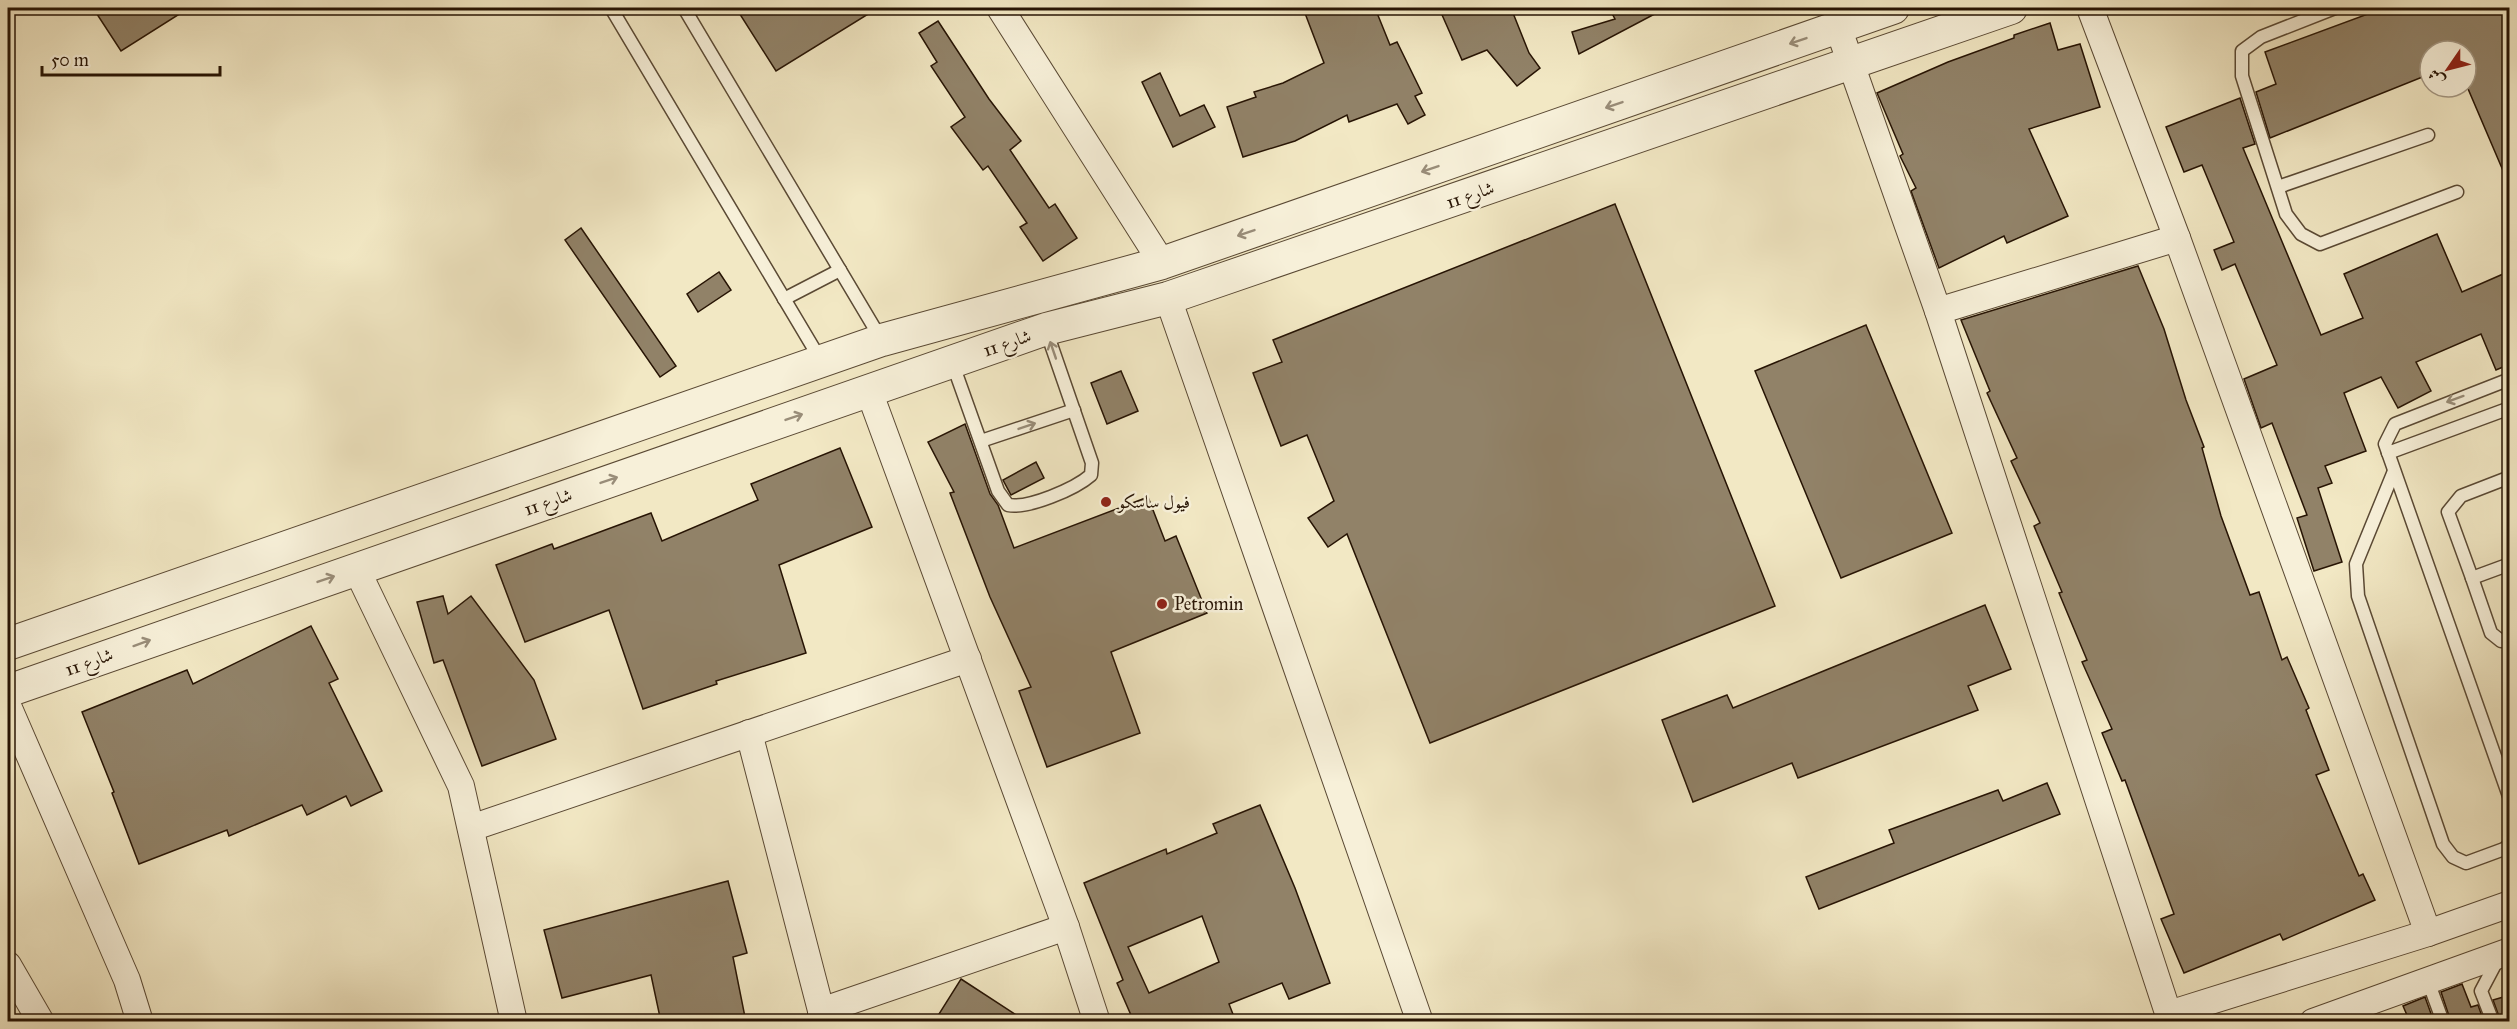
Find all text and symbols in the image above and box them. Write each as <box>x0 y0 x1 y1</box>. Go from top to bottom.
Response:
one-way arrow <box>1789 36 1808 47</box>
scale bar <box>42 39 220 77</box>
north arrow <box>2418 39 2478 99</box>
text: 50 m <box>51 49 89 71</box>
text: ش <box>2424 65 2448 89</box>
one-way arrow <box>1605 101 1624 112</box>
one-way arrow <box>1421 165 1440 176</box>
street label: شارع 11 <box>1443 177 1498 217</box>
one-way arrow <box>1237 229 1256 240</box>
street label: شارع 11 <box>980 325 1035 365</box>
one-way arrow <box>1046 341 1057 360</box>
one-way arrow <box>2446 394 2464 405</box>
one-way arrow <box>784 410 802 421</box>
one-way arrow <box>1017 419 1036 430</box>
one-way arrow <box>599 474 618 485</box>
street label: شارع 11 <box>521 484 576 524</box>
place label: فيول ساسكو <box>1116 491 1190 513</box>
marker: فيول ساسكو <box>1099 495 1113 509</box>
one-way arrow <box>316 572 335 583</box>
place label: Petromin <box>1174 593 1244 615</box>
marker: Petromin <box>1155 597 1169 611</box>
one-way arrow <box>132 636 151 647</box>
street label: شارع 11 <box>62 643 117 685</box>

